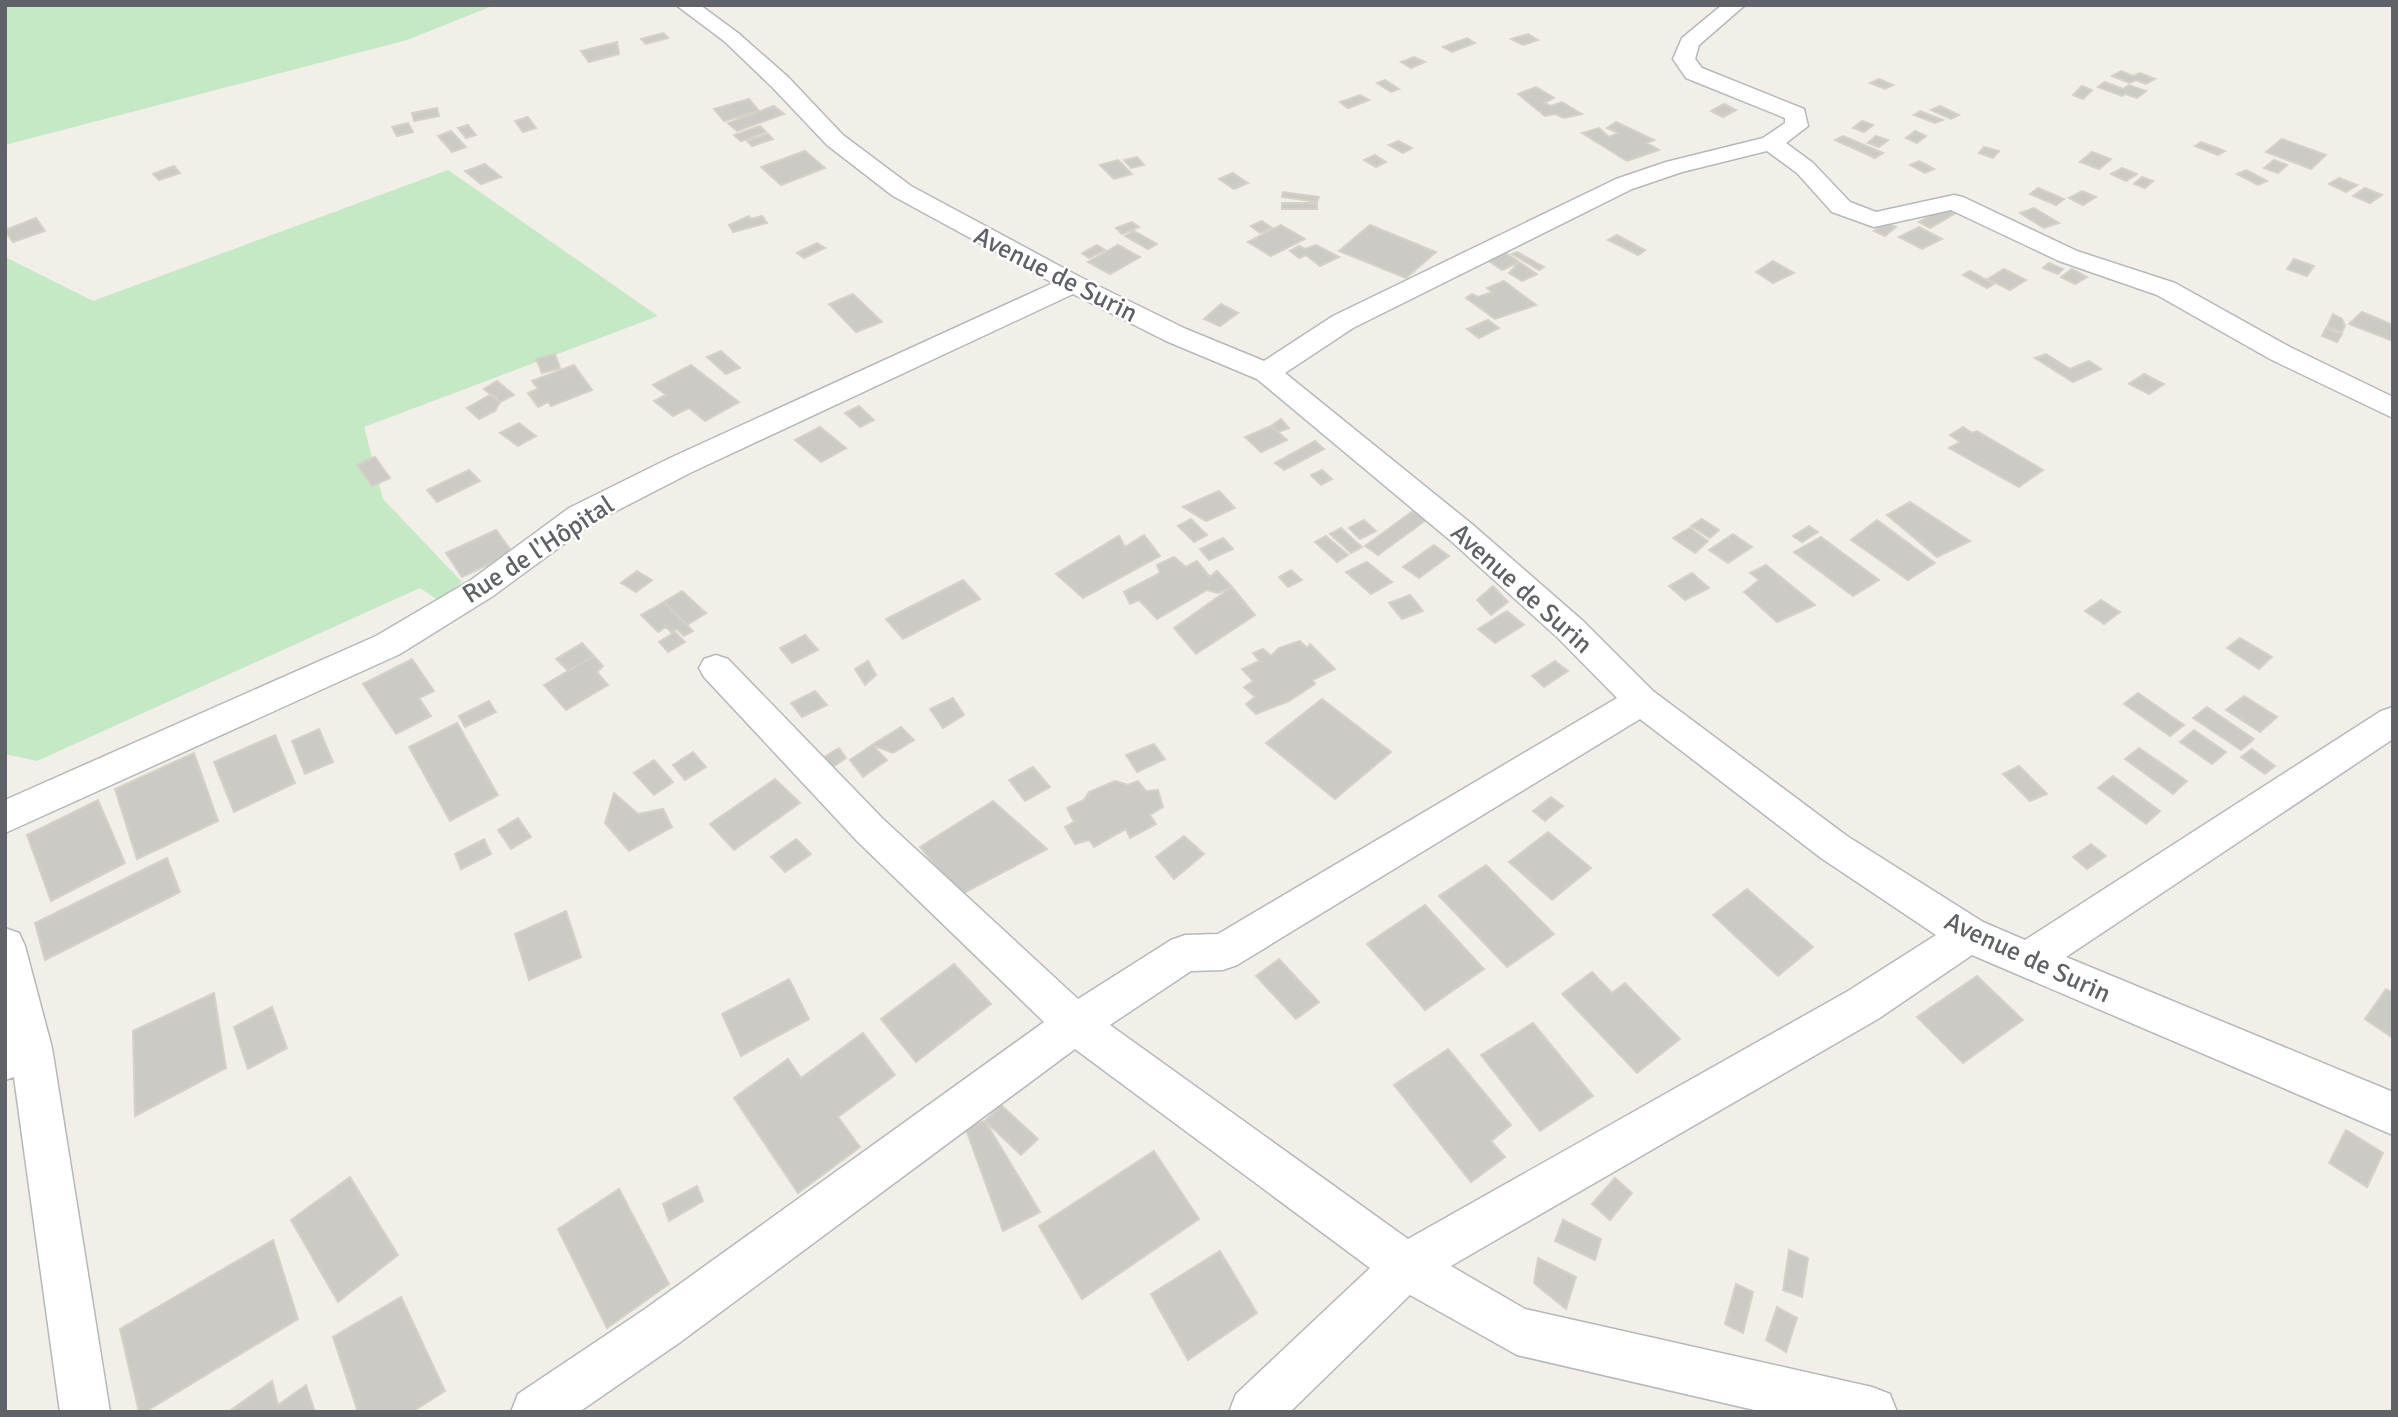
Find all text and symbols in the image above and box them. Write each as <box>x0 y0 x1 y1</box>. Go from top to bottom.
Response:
street label: Avenue de Surin <box>968 220 1143 330</box>
street label: Rue de l'Hôpital <box>457 489 620 611</box>
street label: Avenue de Surin <box>1444 517 1599 661</box>
street label: Avenue de Surin <box>1939 905 2116 1010</box>

